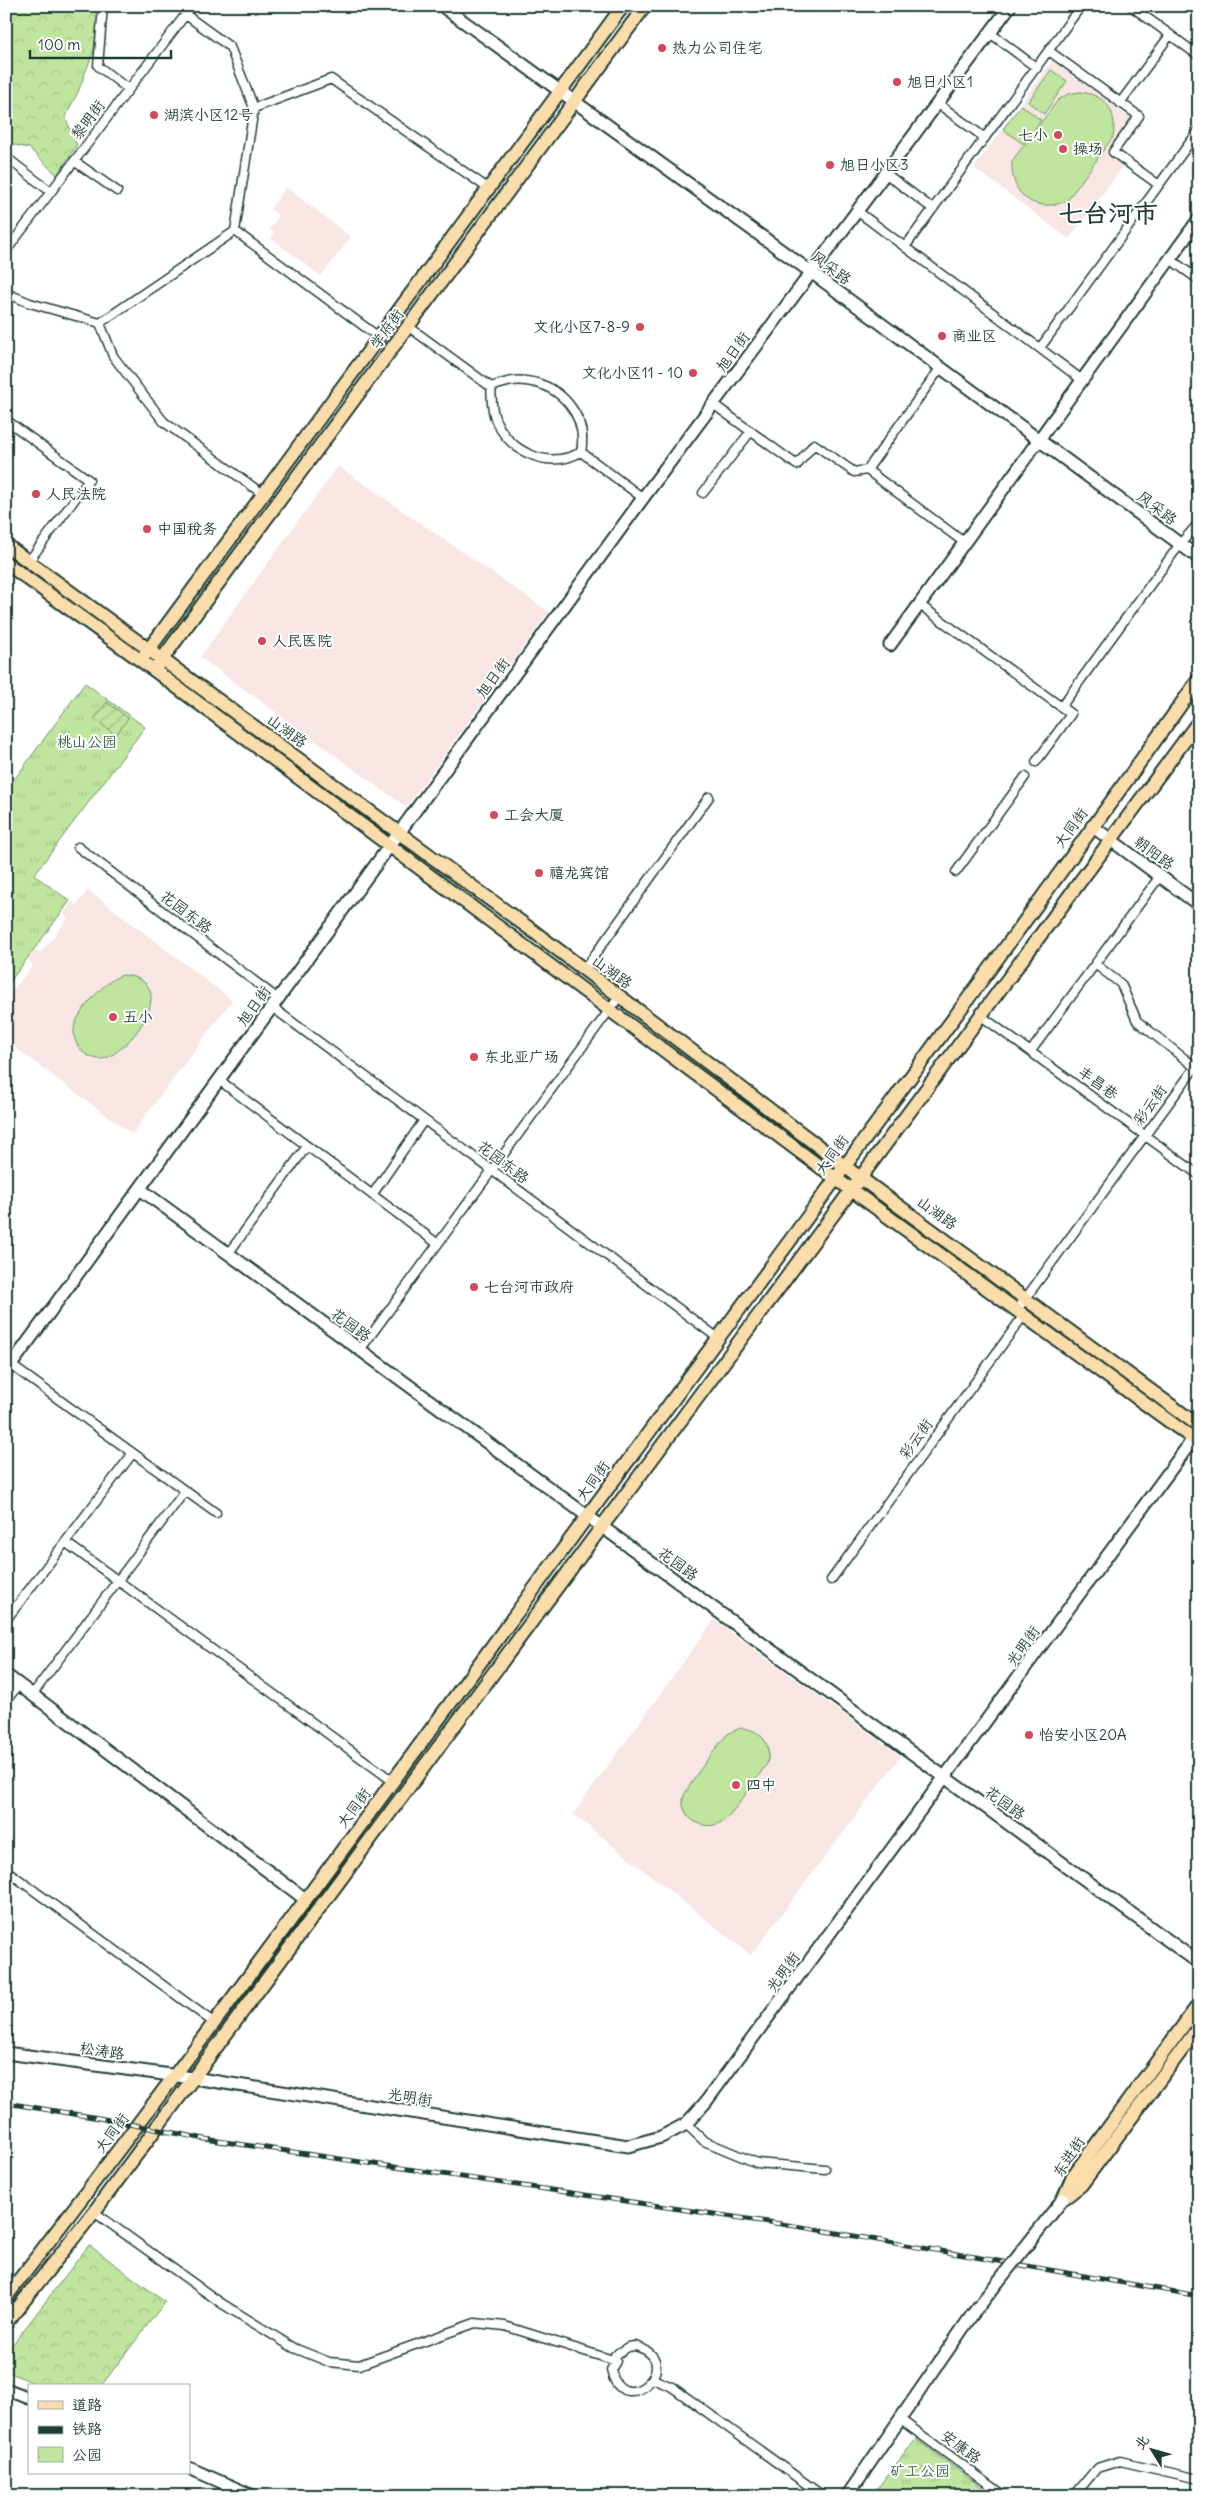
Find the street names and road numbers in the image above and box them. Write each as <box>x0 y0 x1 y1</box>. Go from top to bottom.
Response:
street label: 黎明街 <box>66 96 109 143</box>
street label: 风采路 <box>808 247 855 289</box>
street label: 学府街 <box>366 305 408 352</box>
street label: 旭日街 <box>712 328 754 375</box>
street label: 风采路 <box>1134 486 1181 529</box>
street label: 旭日街 <box>472 654 514 701</box>
street label: 山湖路 <box>264 710 311 752</box>
street label: 大同街 <box>1050 804 1092 851</box>
street label: 朝阳路 <box>1131 832 1178 874</box>
street label: 花园东路 <box>157 886 216 937</box>
street label: 山湖路 <box>589 951 636 993</box>
street label: 旭日街 <box>233 982 275 1029</box>
street label: 丰昌巷 <box>1075 1062 1122 1104</box>
street label: 彩云街 <box>1129 1081 1171 1128</box>
street label: 大同街 <box>811 1131 853 1178</box>
street label: 花园东路 <box>474 1136 533 1187</box>
street label: 山湖路 <box>914 1192 961 1234</box>
street label: 花园路 <box>328 1304 375 1346</box>
street label: 彩云街 <box>895 1415 937 1462</box>
street label: 大同街 <box>572 1457 614 1504</box>
street label: 花园路 <box>655 1543 702 1585</box>
street label: 光明街 <box>1002 1622 1044 1669</box>
street label: 花园路 <box>982 1782 1029 1824</box>
street label: 大同街 <box>332 1784 375 1831</box>
street label: 光明街 <box>762 1948 804 1995</box>
street label: 松涛路 <box>78 2038 126 2063</box>
street label: 光明街 <box>386 2084 434 2109</box>
street label: 大同街 <box>90 2109 133 2156</box>
street label: 东进街 <box>1048 2133 1089 2181</box>
street label: 安康路 <box>938 2426 985 2468</box>

